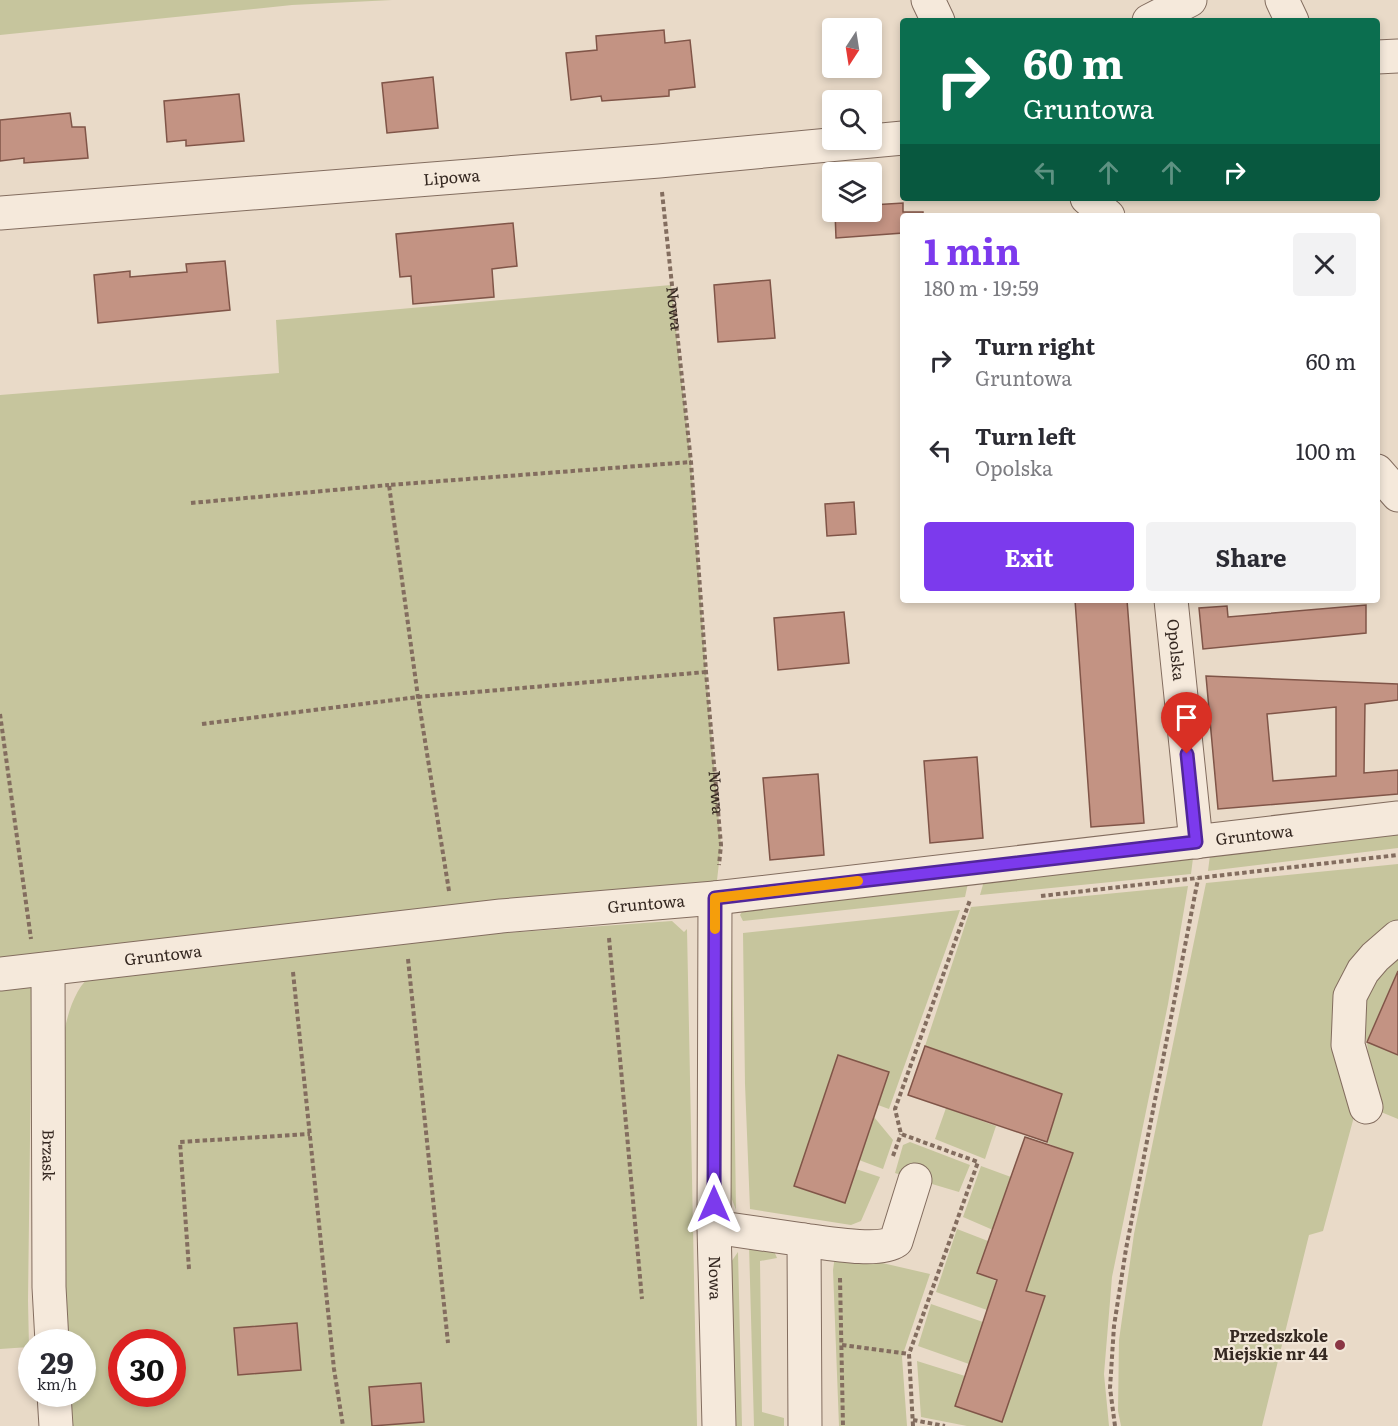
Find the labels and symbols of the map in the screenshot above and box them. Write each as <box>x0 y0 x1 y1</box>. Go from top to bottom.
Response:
north arrow <box>822 18 882 78</box>
street label: Lipowa <box>422 162 481 191</box>
street label: Nowa <box>661 285 690 332</box>
street label: Opolska <box>1162 617 1192 682</box>
pin <box>1161 692 1212 754</box>
street label: Nowa <box>704 769 731 816</box>
street label: Gruntowa <box>1214 817 1294 850</box>
street label: Gruntowa <box>606 888 686 918</box>
street label: Gruntowa <box>123 938 203 971</box>
street label: Brzask <box>38 1129 62 1181</box>
position arrow <box>682 1172 746 1236</box>
street label: Nowa <box>704 1256 729 1301</box>
place label: Przedszkole Miejskie nr 44 <box>1213 1323 1328 1365</box>
speed limit sign: 30 <box>108 1329 186 1407</box>
marker: Przedszkole Miejskie nr 44 <box>1333 1338 1347 1352</box>

